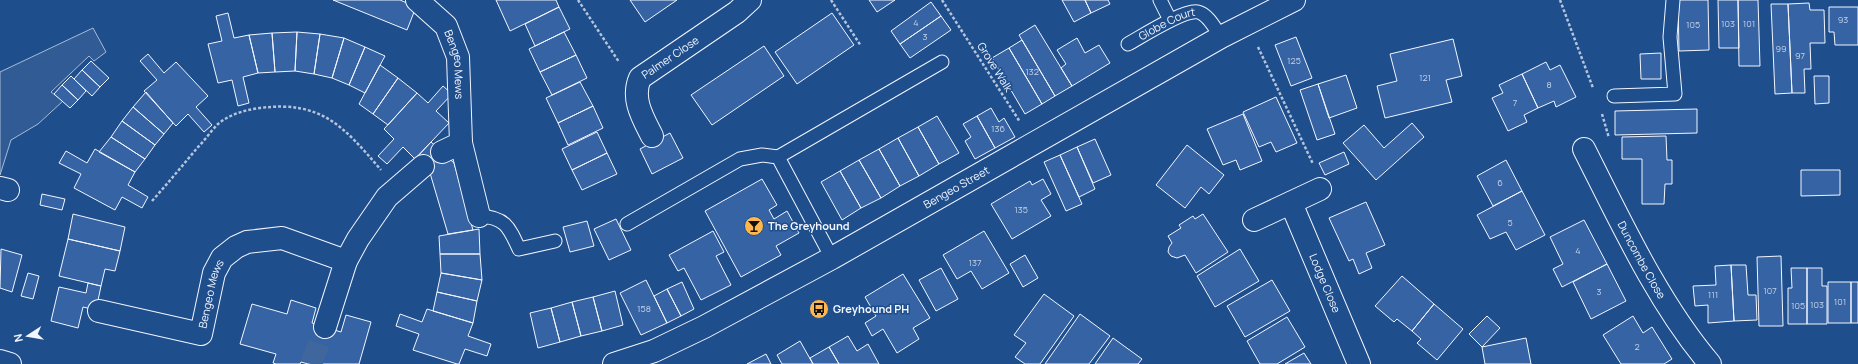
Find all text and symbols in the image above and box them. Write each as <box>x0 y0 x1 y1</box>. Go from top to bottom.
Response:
street label: Globe Court <box>1135 4 1196 43</box>
house number: 93 <box>1838 13 1848 26</box>
house number: 4 <box>913 16 919 29</box>
house number: 103 <box>1721 17 1735 30</box>
house number: 101 <box>1743 17 1755 30</box>
house number: 105 <box>1686 18 1700 31</box>
street label: Bengeo Mews <box>441 27 467 100</box>
house number: 3 <box>923 30 928 43</box>
street label: Palmer Close <box>638 32 702 82</box>
street label: Grove Walk <box>974 39 1017 95</box>
house number: 99 <box>1775 42 1787 55</box>
house number: 97 <box>1795 49 1805 62</box>
house number: 125 <box>1287 54 1301 67</box>
house number: 132 <box>1025 65 1039 78</box>
house number: 121 <box>1419 71 1431 84</box>
house number: 8 <box>1546 78 1552 91</box>
house number: 7 <box>1513 96 1518 109</box>
house number: 136 <box>991 122 1005 135</box>
street label: Bengeo Street <box>920 162 992 212</box>
house number: 6 <box>1497 176 1503 189</box>
house number: 135 <box>1014 203 1028 216</box>
bar icon: The Greyhound <box>743 215 765 237</box>
house number: 5 <box>1507 216 1513 229</box>
place label: The Greyhound <box>768 218 850 233</box>
street label: Duncombe Close <box>1614 218 1670 302</box>
house number: 4 <box>1575 244 1581 257</box>
street label: Lodge Close <box>1306 251 1345 315</box>
street label: Bengeo Mews <box>194 256 227 330</box>
house number: 137 <box>968 256 982 269</box>
house number: 107 <box>1763 284 1777 297</box>
house number: 3 <box>1597 285 1602 298</box>
house number: 111 <box>1708 288 1718 301</box>
house number: 101 <box>1834 295 1846 308</box>
bus stop icon: Greyhound PH <box>808 298 830 320</box>
house number: 103 <box>1810 298 1824 311</box>
house number: 105 <box>1791 299 1805 312</box>
place label: Greyhound PH <box>833 301 909 316</box>
house number: 158 <box>637 302 651 315</box>
north arrow <box>8 316 48 356</box>
text: N <box>10 333 26 344</box>
house number: 2 <box>1634 340 1640 353</box>

